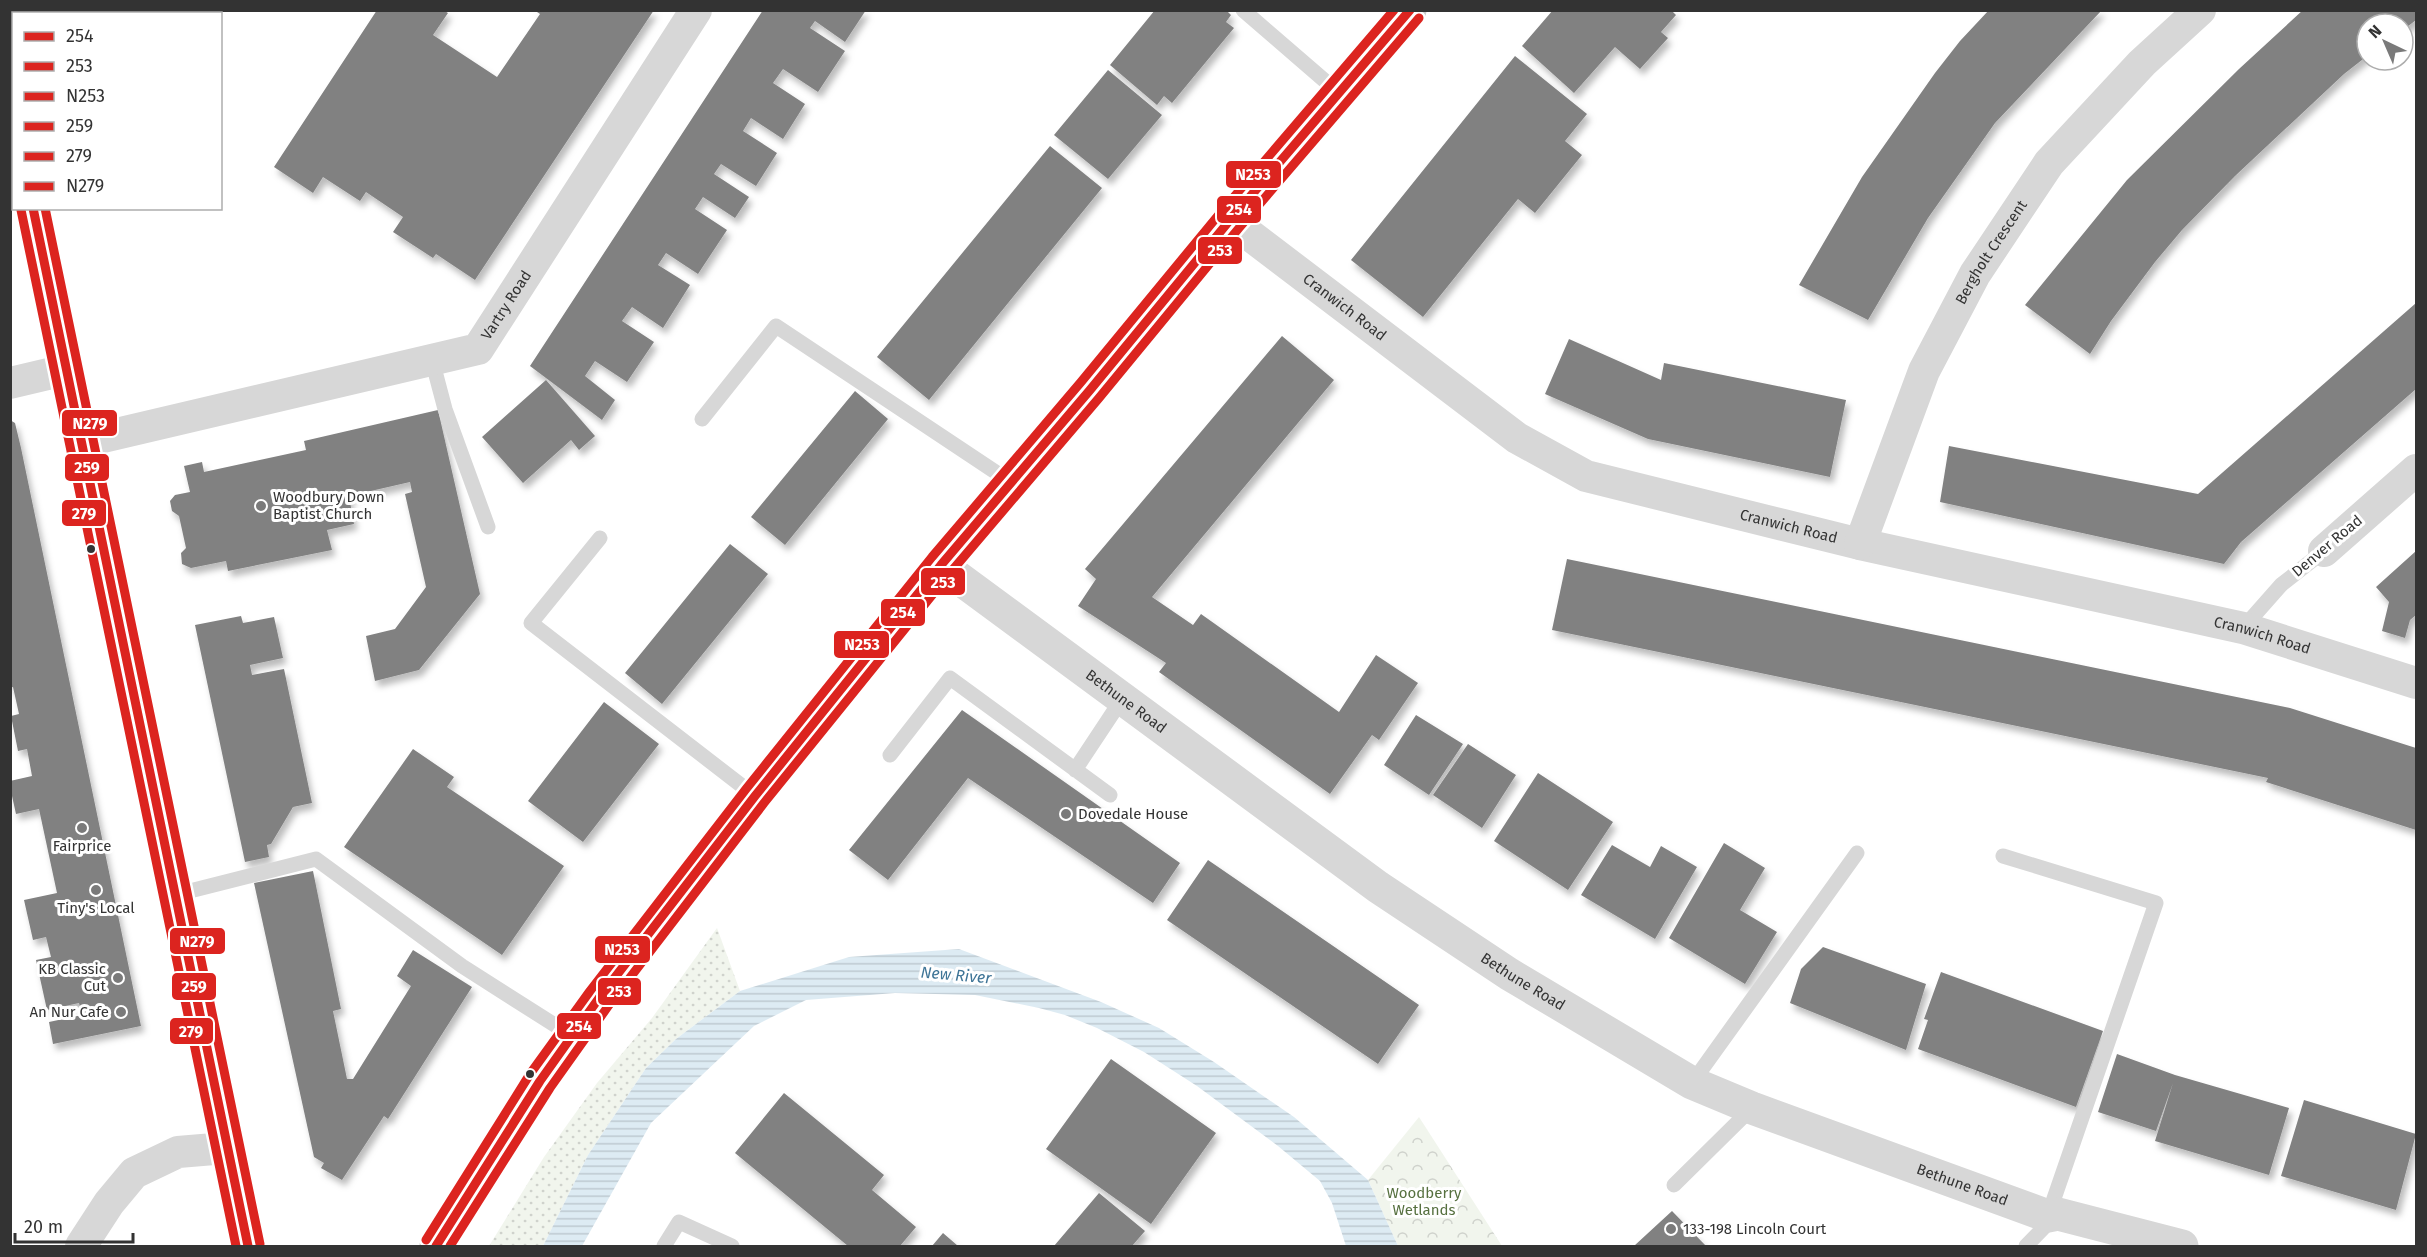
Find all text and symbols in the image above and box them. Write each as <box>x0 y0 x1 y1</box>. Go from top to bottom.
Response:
legend <box>12 12 222 210</box>
north arrow <box>2355 12 2415 72</box>
text: N <box>2365 21 2385 42</box>
text: 254 <box>66 25 94 47</box>
text: 253 <box>66 55 93 77</box>
text: N253 <box>66 85 105 107</box>
text: 259 <box>66 115 93 137</box>
text: 279 <box>66 145 92 167</box>
line badge: N253 <box>1225 160 1282 189</box>
text: N253 <box>1235 165 1271 184</box>
text: N279 <box>66 175 104 197</box>
line badge: 254 <box>1216 195 1262 224</box>
street label: Bergholt Crescent <box>1952 196 2031 307</box>
text: 254 <box>1226 200 1252 219</box>
line badge: 253 <box>1197 236 1243 265</box>
text: 253 <box>1207 241 1233 260</box>
street label: Vartry Road <box>477 267 535 343</box>
street label: Cranwich Road <box>1299 270 1390 345</box>
line badge: N279 <box>61 409 118 437</box>
text: N279 <box>73 414 108 433</box>
line badge: 259 <box>64 453 110 482</box>
text: 259 <box>74 458 100 477</box>
place label: Woodbury Down Baptist Church <box>273 488 384 523</box>
line badge: 279 <box>61 499 107 527</box>
marker: Woodbury Down Baptist Church <box>254 499 268 513</box>
text: 279 <box>72 504 96 523</box>
street label: Cranwich Road <box>1738 506 1839 547</box>
street label: Denver Road <box>2288 511 2366 581</box>
unlabelled marker <box>85 543 97 555</box>
line badge: 253 <box>920 567 966 596</box>
text: 253 <box>930 573 956 592</box>
line badge: 254 <box>880 598 926 627</box>
text: 254 <box>890 603 916 622</box>
street label: Cranwich Road <box>2212 613 2313 658</box>
line badge: N253 <box>833 630 890 659</box>
text: N253 <box>844 635 880 654</box>
street label: Bethune Road <box>1082 666 1170 737</box>
place label: Dovedale House <box>1078 805 1188 823</box>
marker: Dovedale House <box>1059 807 1073 821</box>
marker: Fairprice <box>75 821 89 835</box>
place label: Fairprice <box>53 837 111 855</box>
marker: Tiny's Local <box>89 883 103 897</box>
place label: Tiny's Local <box>57 899 135 917</box>
line badge: N279 <box>169 927 226 955</box>
text: N279 <box>180 932 215 951</box>
line badge: N253 <box>594 935 651 964</box>
text: N253 <box>604 940 640 959</box>
street label: Bethune Road <box>1477 949 1568 1014</box>
place label: KB Classic Cut <box>38 960 107 995</box>
water label: New River <box>920 962 993 988</box>
marker: KB Classic Cut <box>111 971 125 985</box>
line badge: 259 <box>171 972 217 1001</box>
text: 259 <box>181 977 207 996</box>
line badge: 253 <box>597 977 642 1006</box>
text: 253 <box>606 982 632 1001</box>
place label: An Nur Cafe <box>29 1003 109 1021</box>
marker: An Nur Cafe <box>114 1005 128 1019</box>
line badge: 254 <box>556 1012 602 1040</box>
line badge: 279 <box>169 1017 214 1045</box>
text: 254 <box>566 1017 592 1036</box>
text: 279 <box>179 1022 203 1041</box>
unlabelled marker <box>524 1068 536 1080</box>
street label: Bethune Road <box>1914 1160 2010 1210</box>
park label: Woodberry Wetlands <box>1387 1184 1462 1219</box>
scale bar <box>15 1206 134 1244</box>
text: 20 m <box>24 1216 63 1238</box>
place label: 133-198 Lincoln Court <box>1683 1220 1827 1238</box>
marker: 133-198 Lincoln Court <box>1664 1222 1678 1236</box>

